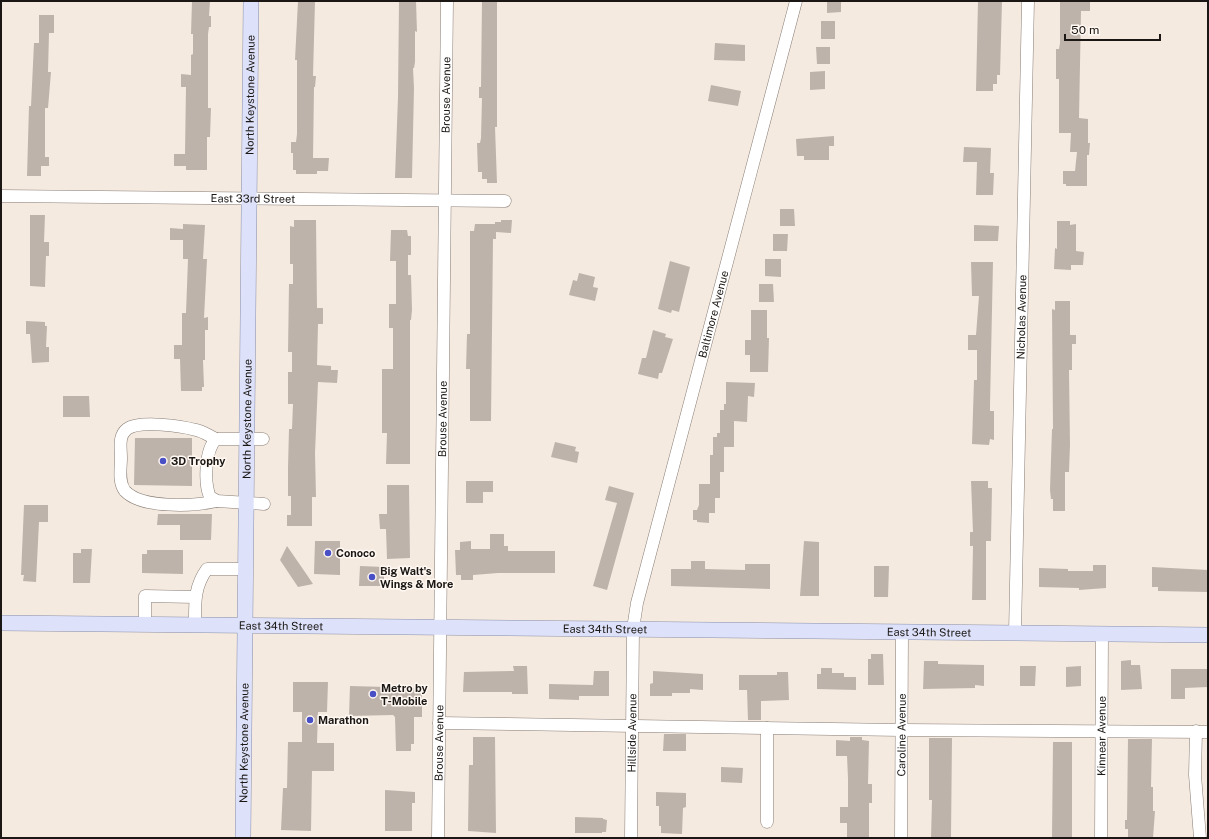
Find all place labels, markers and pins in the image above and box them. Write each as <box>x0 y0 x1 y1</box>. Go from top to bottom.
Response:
place label: 3D Trophy <box>171 455 226 467</box>
marker: 3D Trophy <box>158 456 168 466</box>
place label: Conoco <box>336 547 375 559</box>
marker: Conoco <box>323 548 333 558</box>
place label: Big Walt's Wings & More <box>380 565 453 590</box>
marker: Big Walt's Wings & More <box>367 572 377 582</box>
place label: Metro by T-Mobile <box>381 682 429 707</box>
marker: Metro by T-Mobile <box>368 689 378 699</box>
place label: Marathon <box>318 714 369 726</box>
marker: Marathon <box>305 715 315 725</box>

